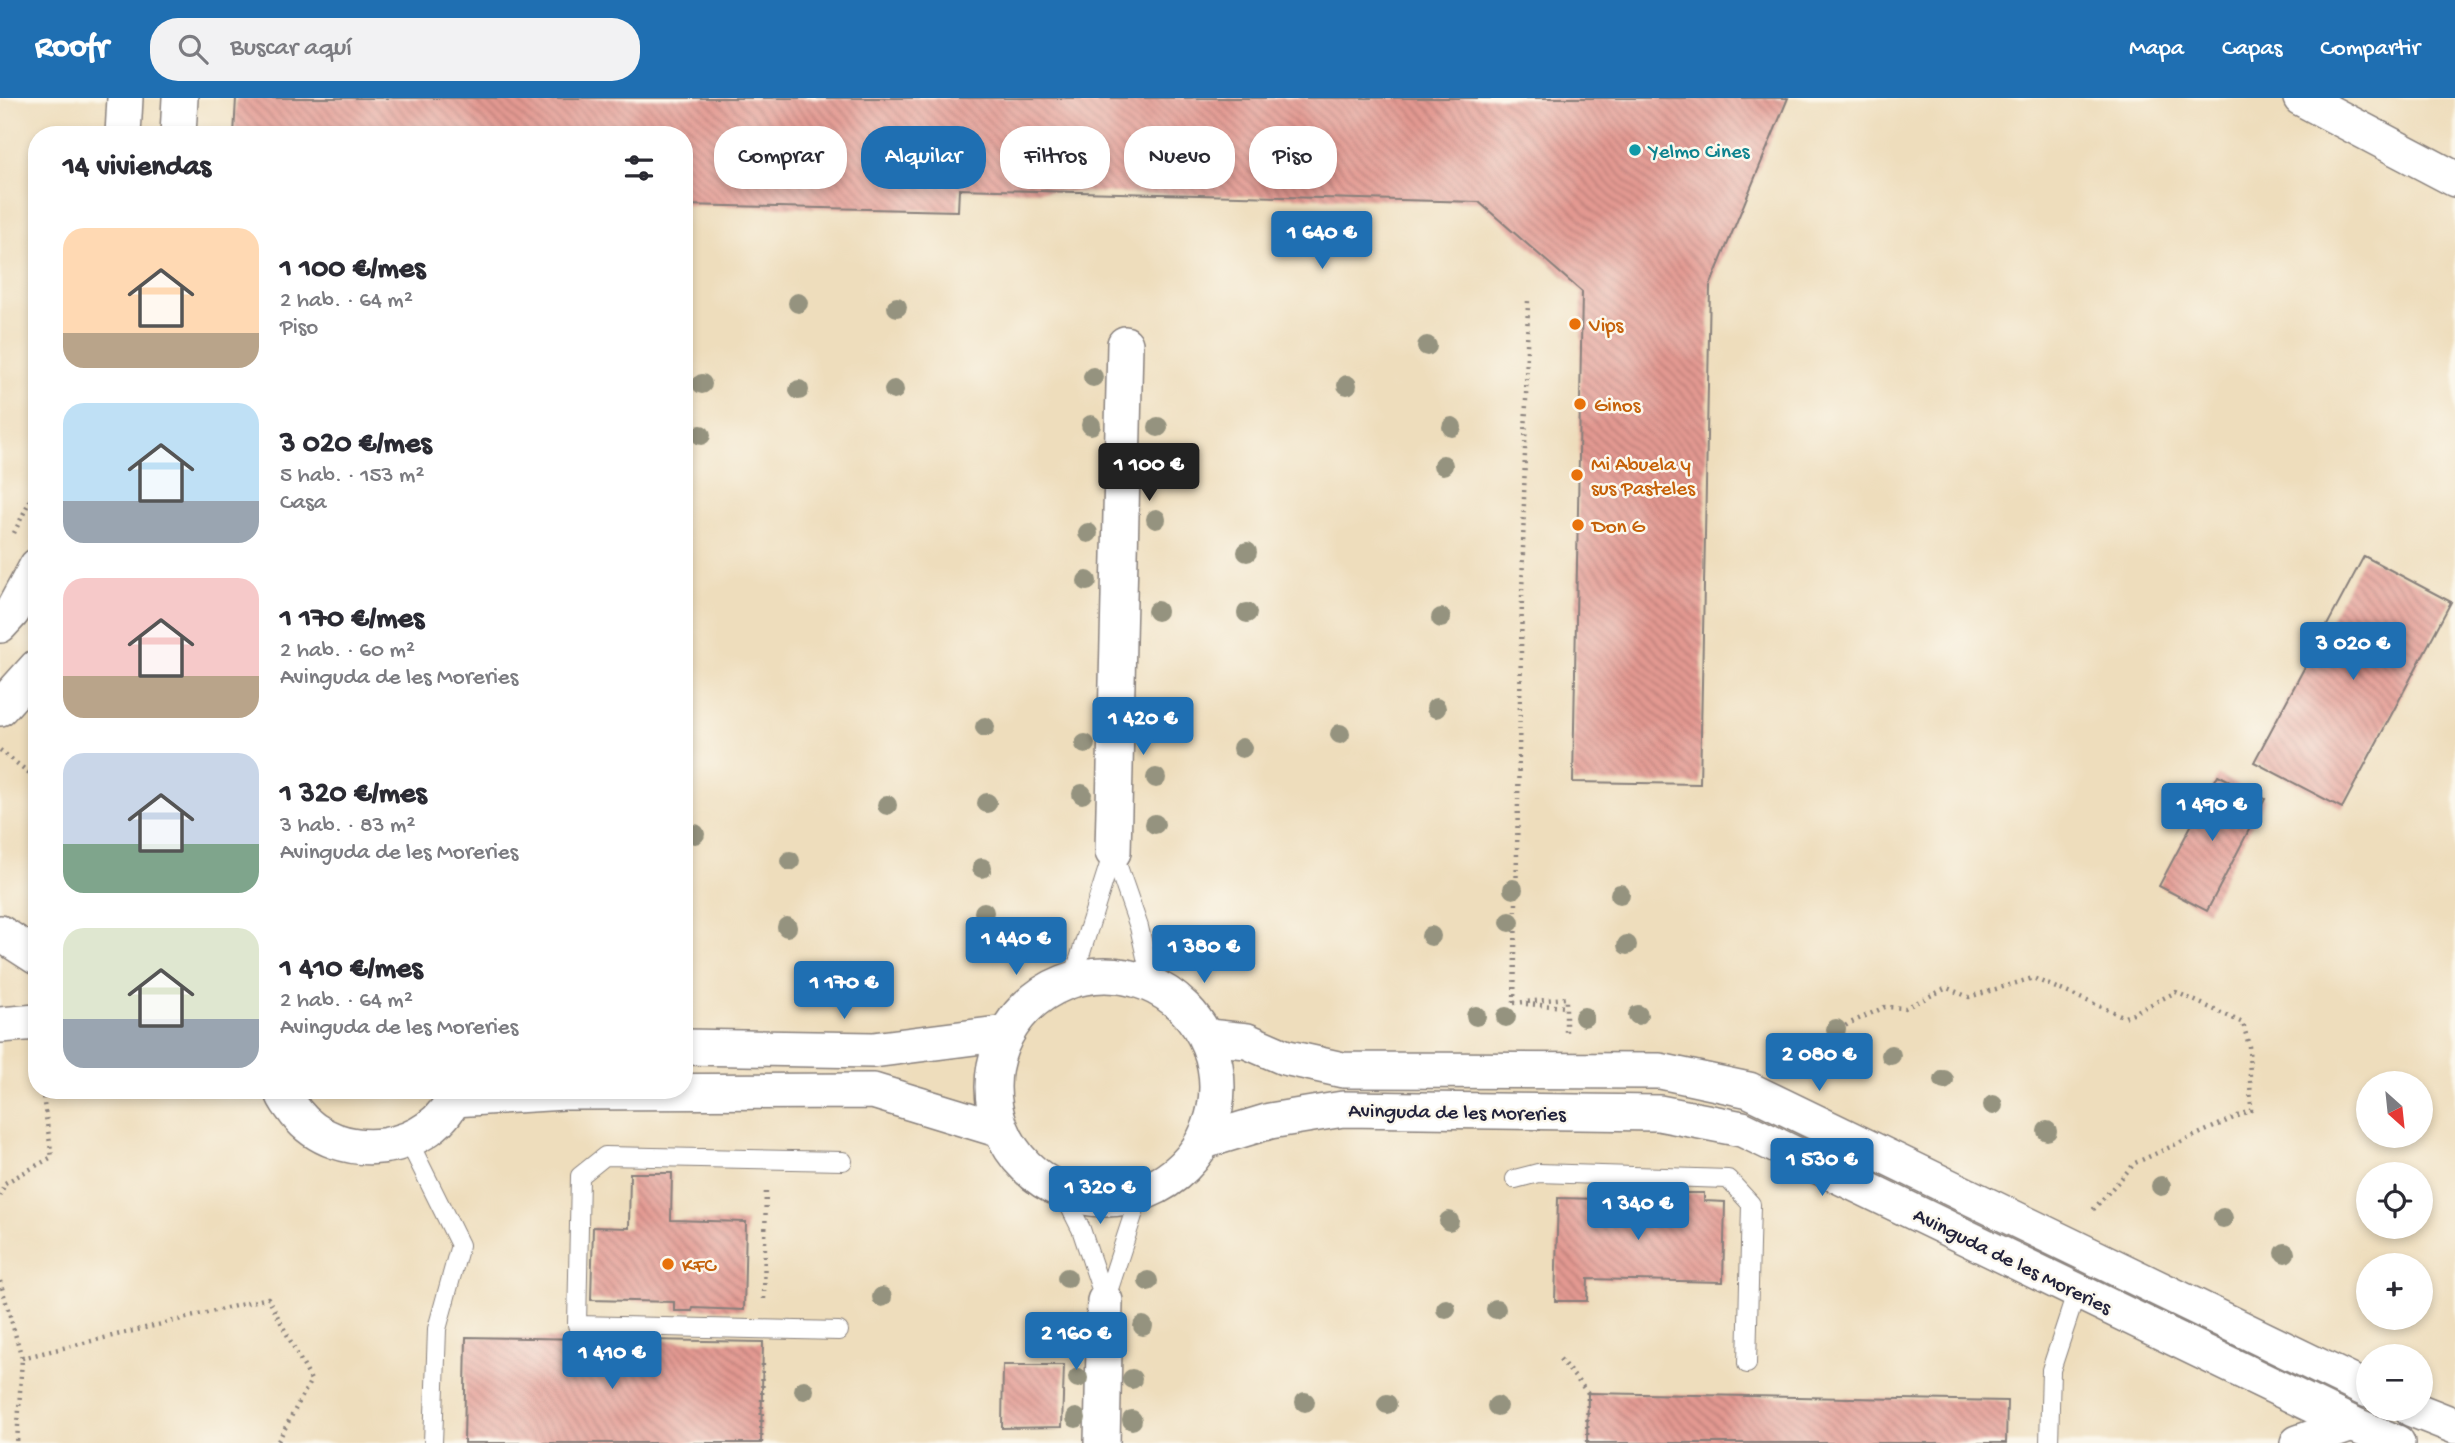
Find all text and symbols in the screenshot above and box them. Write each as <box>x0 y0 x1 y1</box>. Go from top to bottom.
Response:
search box <box>150 18 640 81</box>
text: Roofr <box>35 30 108 68</box>
icon: search <box>174 30 212 68</box>
text: Buscar aquí <box>230 34 352 65</box>
text: Mapa <box>2129 35 2184 64</box>
text: Capas <box>2222 35 2282 64</box>
text: Compartir <box>2320 35 2420 64</box>
chip: Comprar <box>714 126 847 189</box>
chip: Alquilar <box>861 126 986 189</box>
chip: Filtros <box>1000 126 1110 189</box>
chip: Nuevo <box>1124 126 1235 189</box>
chip: Piso <box>1249 126 1337 189</box>
place label: Yelmo Cines <box>1647 141 1751 166</box>
marker: Yelmo Cines <box>1627 142 1643 158</box>
icon: filters <box>620 149 658 187</box>
text: 14 viviendas <box>63 151 211 186</box>
pin: 1 640 € <box>1257 212 1387 271</box>
text: 1 640 € <box>1287 220 1357 247</box>
text: 1 100 €/mes <box>280 253 425 288</box>
icon: home <box>119 256 203 340</box>
text: 2 hab. · 64 m² <box>280 288 413 315</box>
text: Piso <box>280 315 318 342</box>
place label: Vips <box>1588 315 1625 340</box>
marker: Vips <box>1567 316 1583 332</box>
place label: Ginos <box>1594 395 1642 420</box>
marker: Ginos <box>1572 396 1588 412</box>
text: 3 020 €/mes <box>280 428 431 463</box>
icon: home <box>119 431 203 515</box>
pin: 1 100 € <box>1084 444 1214 503</box>
text: 1 100 € <box>1114 452 1184 479</box>
place label: Mi Abuela y sus Pasteles <box>1591 454 1696 503</box>
text: 5 hab. · 153 m² <box>280 463 424 490</box>
marker: Mi Abuela y sus Pasteles <box>1569 467 1585 483</box>
text: Casa <box>280 490 326 517</box>
place label: Don G <box>1590 516 1646 541</box>
marker: Don G <box>1570 517 1586 533</box>
text: 1 170 €/mes <box>280 603 424 638</box>
icon: home <box>119 606 203 690</box>
pin: 3 020 € <box>2288 622 2418 682</box>
text: 3 020 € <box>2316 631 2390 658</box>
text: 2 hab. · 60 m² <box>280 638 415 665</box>
text: Avinguda de les Moreries <box>280 665 518 692</box>
pin: 1 420 € <box>1078 698 1208 757</box>
text: 1 420 € <box>1108 706 1178 733</box>
text: 1 320 €/mes <box>280 778 427 813</box>
icon: home <box>119 781 203 865</box>
pin: 1 490 € <box>2147 784 2277 843</box>
text: 1 490 € <box>2177 792 2247 819</box>
text: 3 hab. · 83 m² <box>280 813 415 840</box>
text: Avinguda de les Moreries <box>280 840 518 867</box>
pin: 1 440 € <box>951 918 1081 977</box>
text: 1 440 € <box>982 926 1050 953</box>
pin: 1 380 € <box>1139 926 1269 985</box>
text: 1 380 € <box>1168 934 1240 961</box>
text: 1 410 €/mes <box>280 953 423 988</box>
icon: home <box>119 956 203 1040</box>
pin: 1 170 € <box>779 962 909 1021</box>
text: 1 170 € <box>810 970 878 997</box>
text: 2 hab. · 64 m² <box>280 988 413 1015</box>
text: Avinguda de les Moreries <box>280 1015 518 1042</box>
pin: 2 080 € <box>1754 1034 1884 1093</box>
text: 2 080 € <box>1782 1042 1856 1069</box>
north arrow <box>2356 1071 2432 1148</box>
map controls <box>2356 1071 2433 1421</box>
street label: Avinguda de les Moreries <box>1348 1100 1567 1129</box>
pin: 1 530 € <box>1757 1138 1887 1198</box>
text: 1 530 € <box>1787 1147 1857 1174</box>
button: locate <box>2356 1162 2433 1239</box>
pin: 1 320 € <box>1035 1166 1165 1226</box>
text: 1 320 € <box>1065 1175 1135 1202</box>
pin: 1 340 € <box>1573 1182 1703 1242</box>
text: 1 340 € <box>1603 1191 1673 1218</box>
street label: Avinguda de les Moreries <box>1908 1204 2116 1323</box>
button: + <box>2356 1253 2433 1330</box>
place label: KFC <box>682 1255 717 1280</box>
marker: KFC <box>660 1256 676 1272</box>
pin: 2 160 € <box>1011 1312 1141 1372</box>
text: 2 160 € <box>1041 1321 1111 1348</box>
pin: 1 410 € <box>547 1332 677 1391</box>
text: 1 410 € <box>578 1340 646 1367</box>
button: − <box>2356 1344 2433 1421</box>

